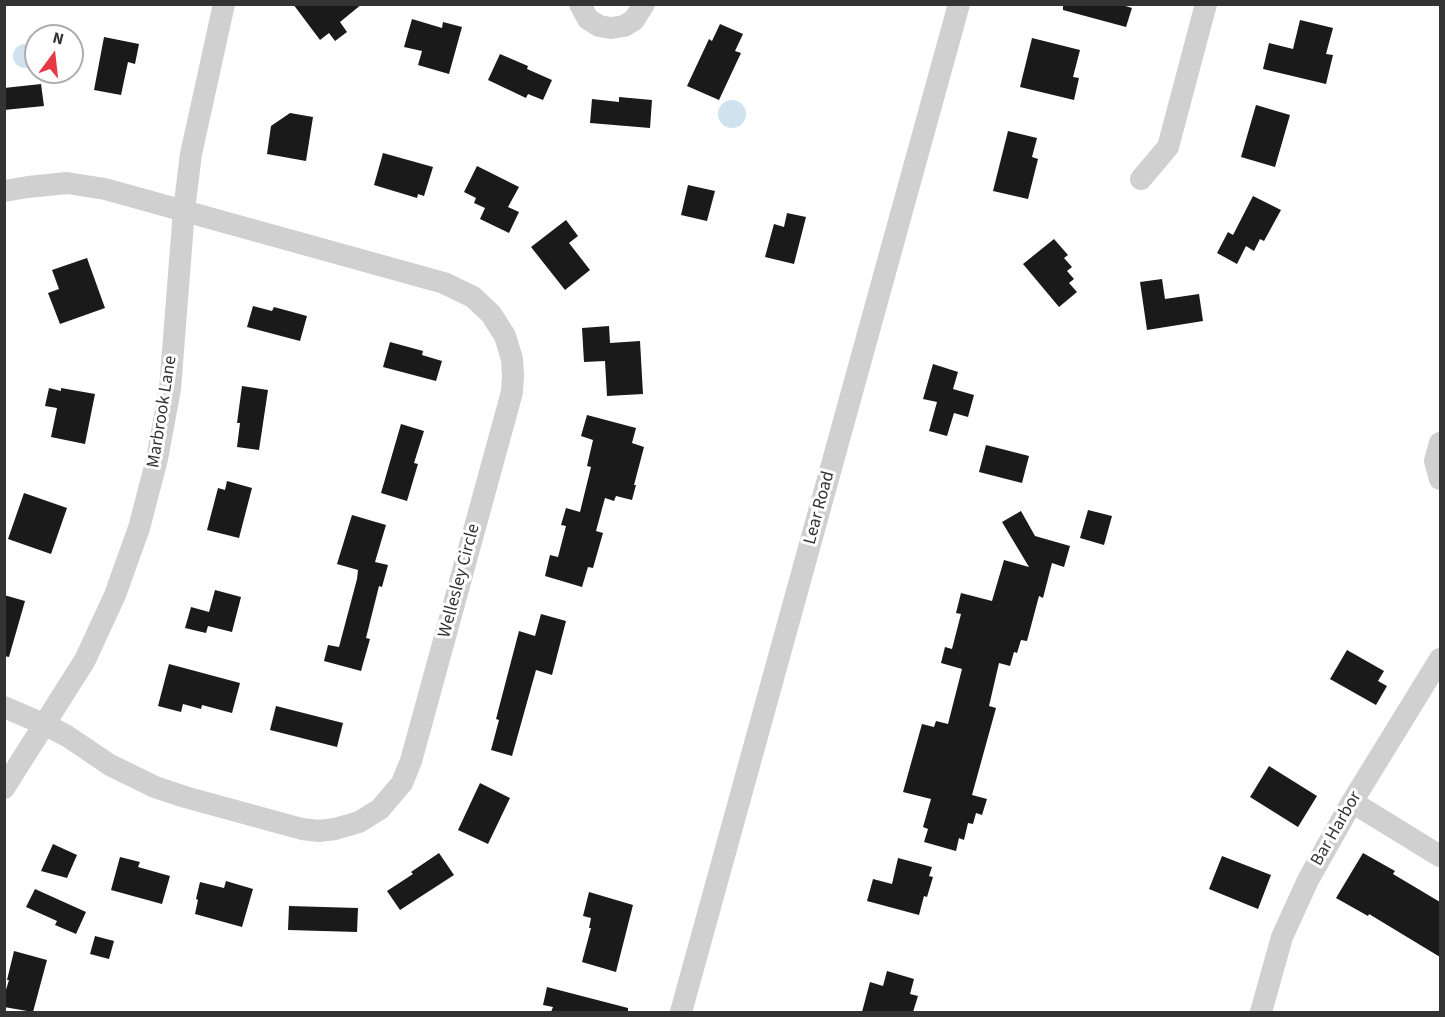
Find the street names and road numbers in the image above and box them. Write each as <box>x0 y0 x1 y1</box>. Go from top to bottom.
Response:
street label: Marbrook Lane <box>143 354 183 470</box>
street label: Lear Road <box>800 469 840 547</box>
street label: Wellesley Circle <box>434 522 486 640</box>
street label: Bar Harbor <box>1307 788 1367 870</box>

